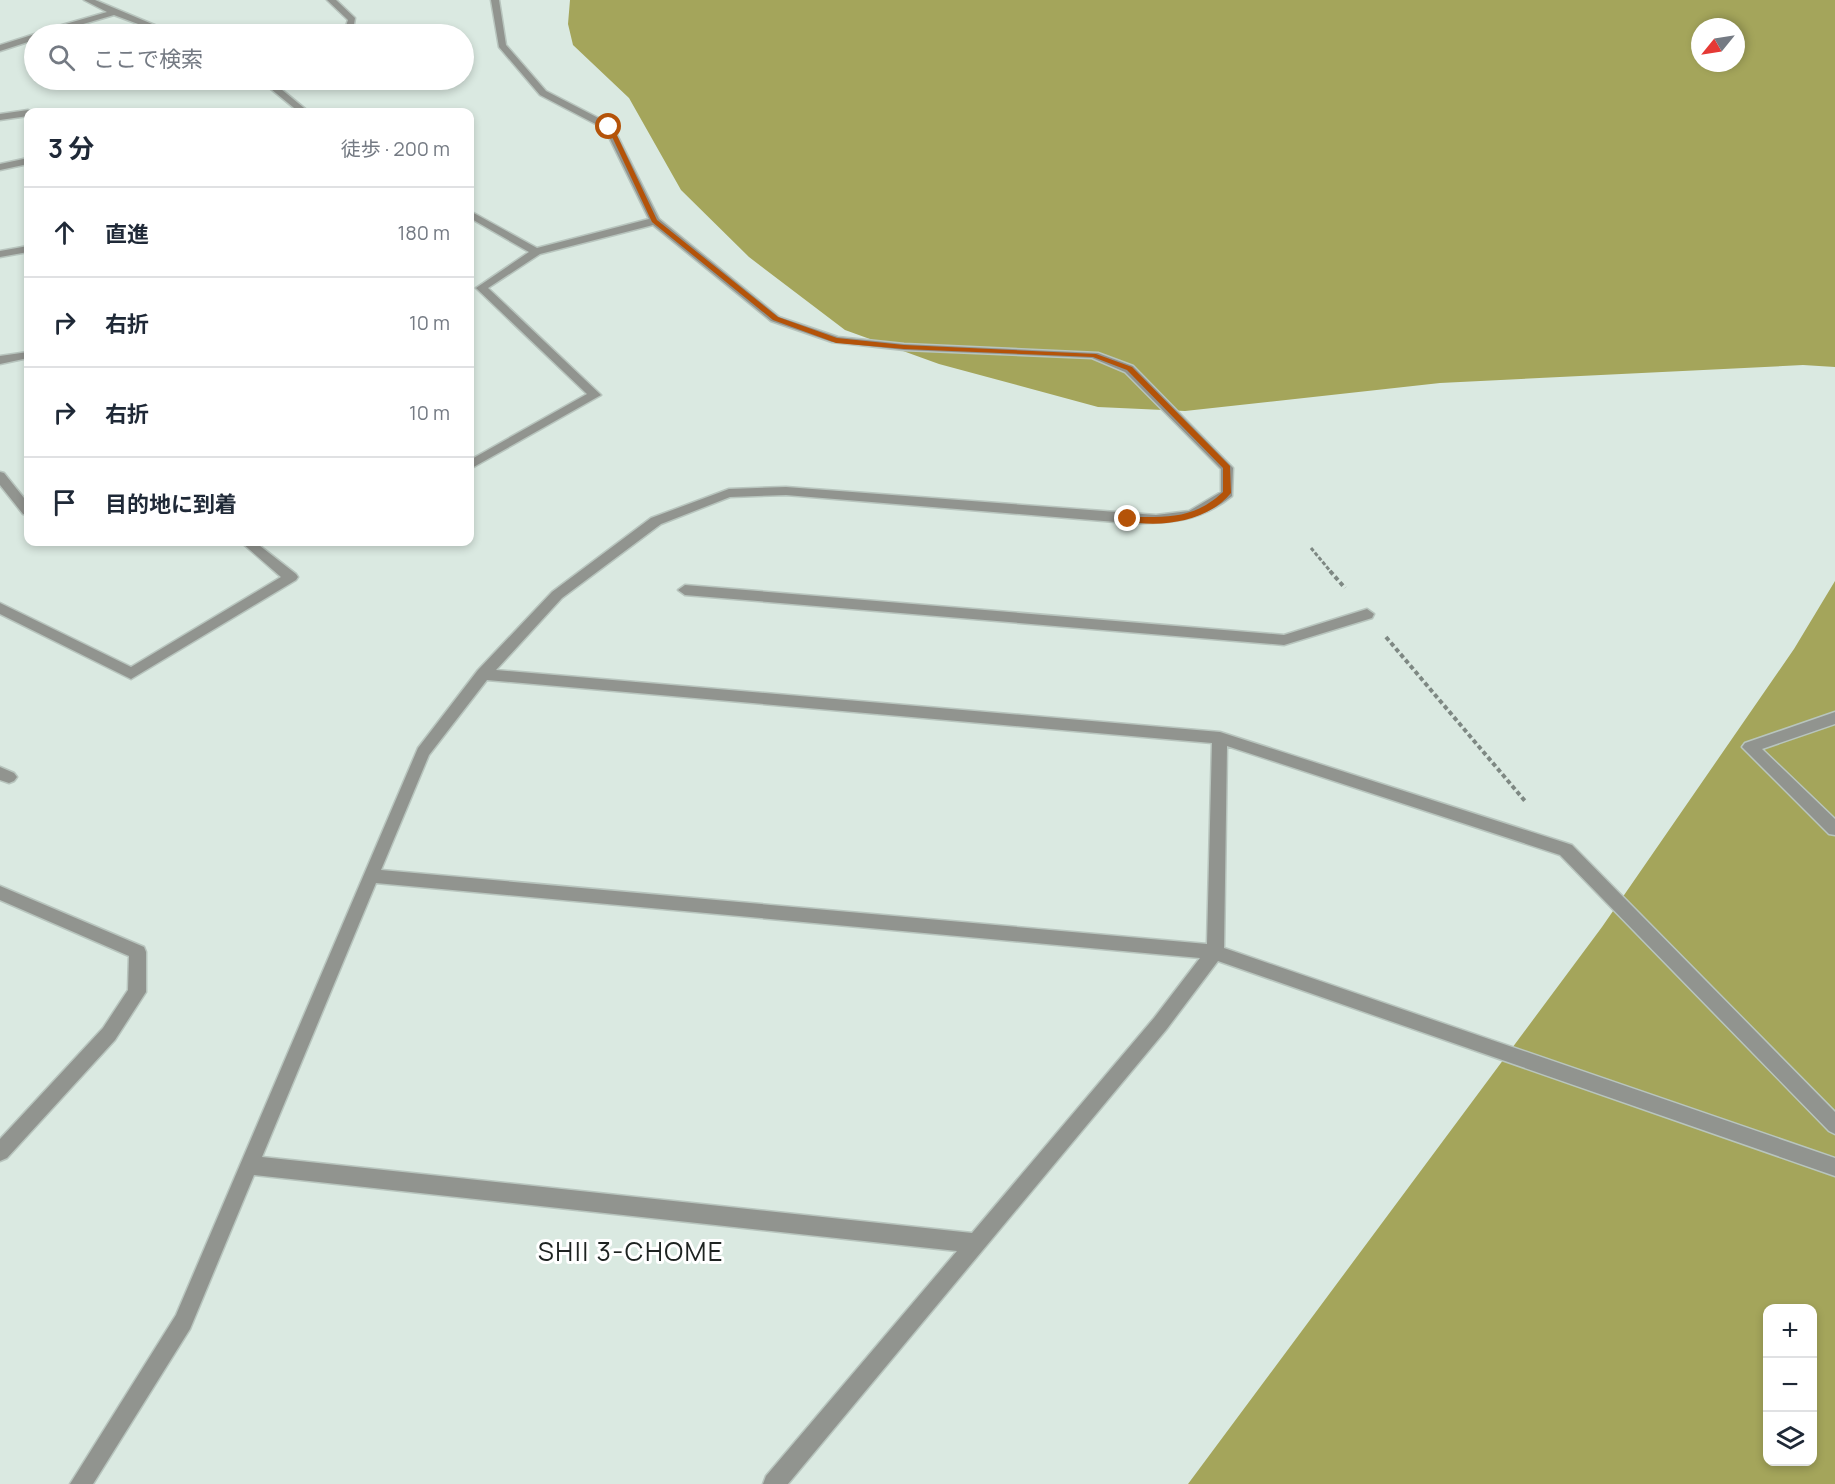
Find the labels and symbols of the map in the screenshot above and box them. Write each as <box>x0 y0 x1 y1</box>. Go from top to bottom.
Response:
north arrow <box>1691 18 1745 72</box>
route start <box>595 113 621 139</box>
route end <box>1114 505 1140 531</box>
district label: SHII 3-CHOME <box>538 1233 724 1269</box>

